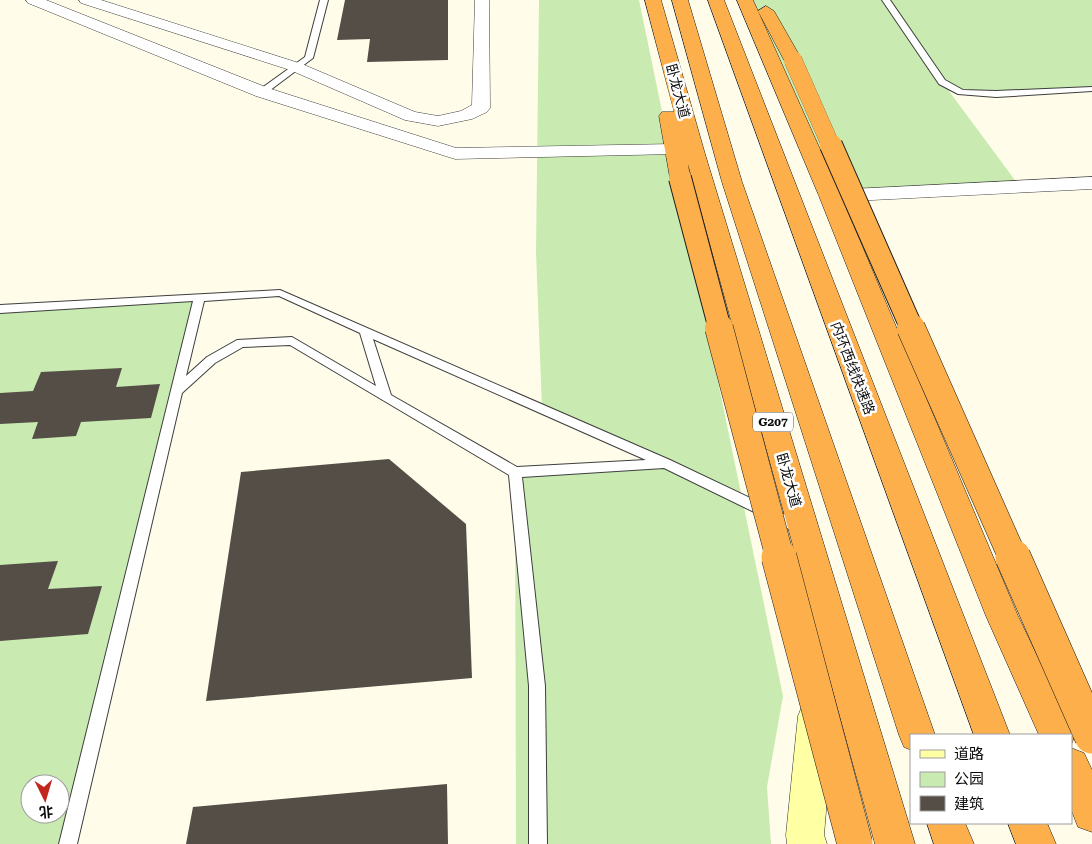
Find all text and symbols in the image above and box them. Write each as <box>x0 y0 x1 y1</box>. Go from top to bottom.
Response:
street label: 卧龙大道 <box>663 62 693 120</box>
street label: 内环西线快速路 <box>828 319 878 417</box>
road number: G207 <box>753 412 793 432</box>
street label: 卧龙大道 <box>774 451 804 509</box>
legend <box>910 734 1072 824</box>
text: 道路 <box>954 745 984 763</box>
text: 公园 <box>954 770 984 788</box>
north arrow <box>20 774 70 824</box>
text: 建筑 <box>954 795 984 813</box>
text: 北 <box>38 803 54 821</box>

